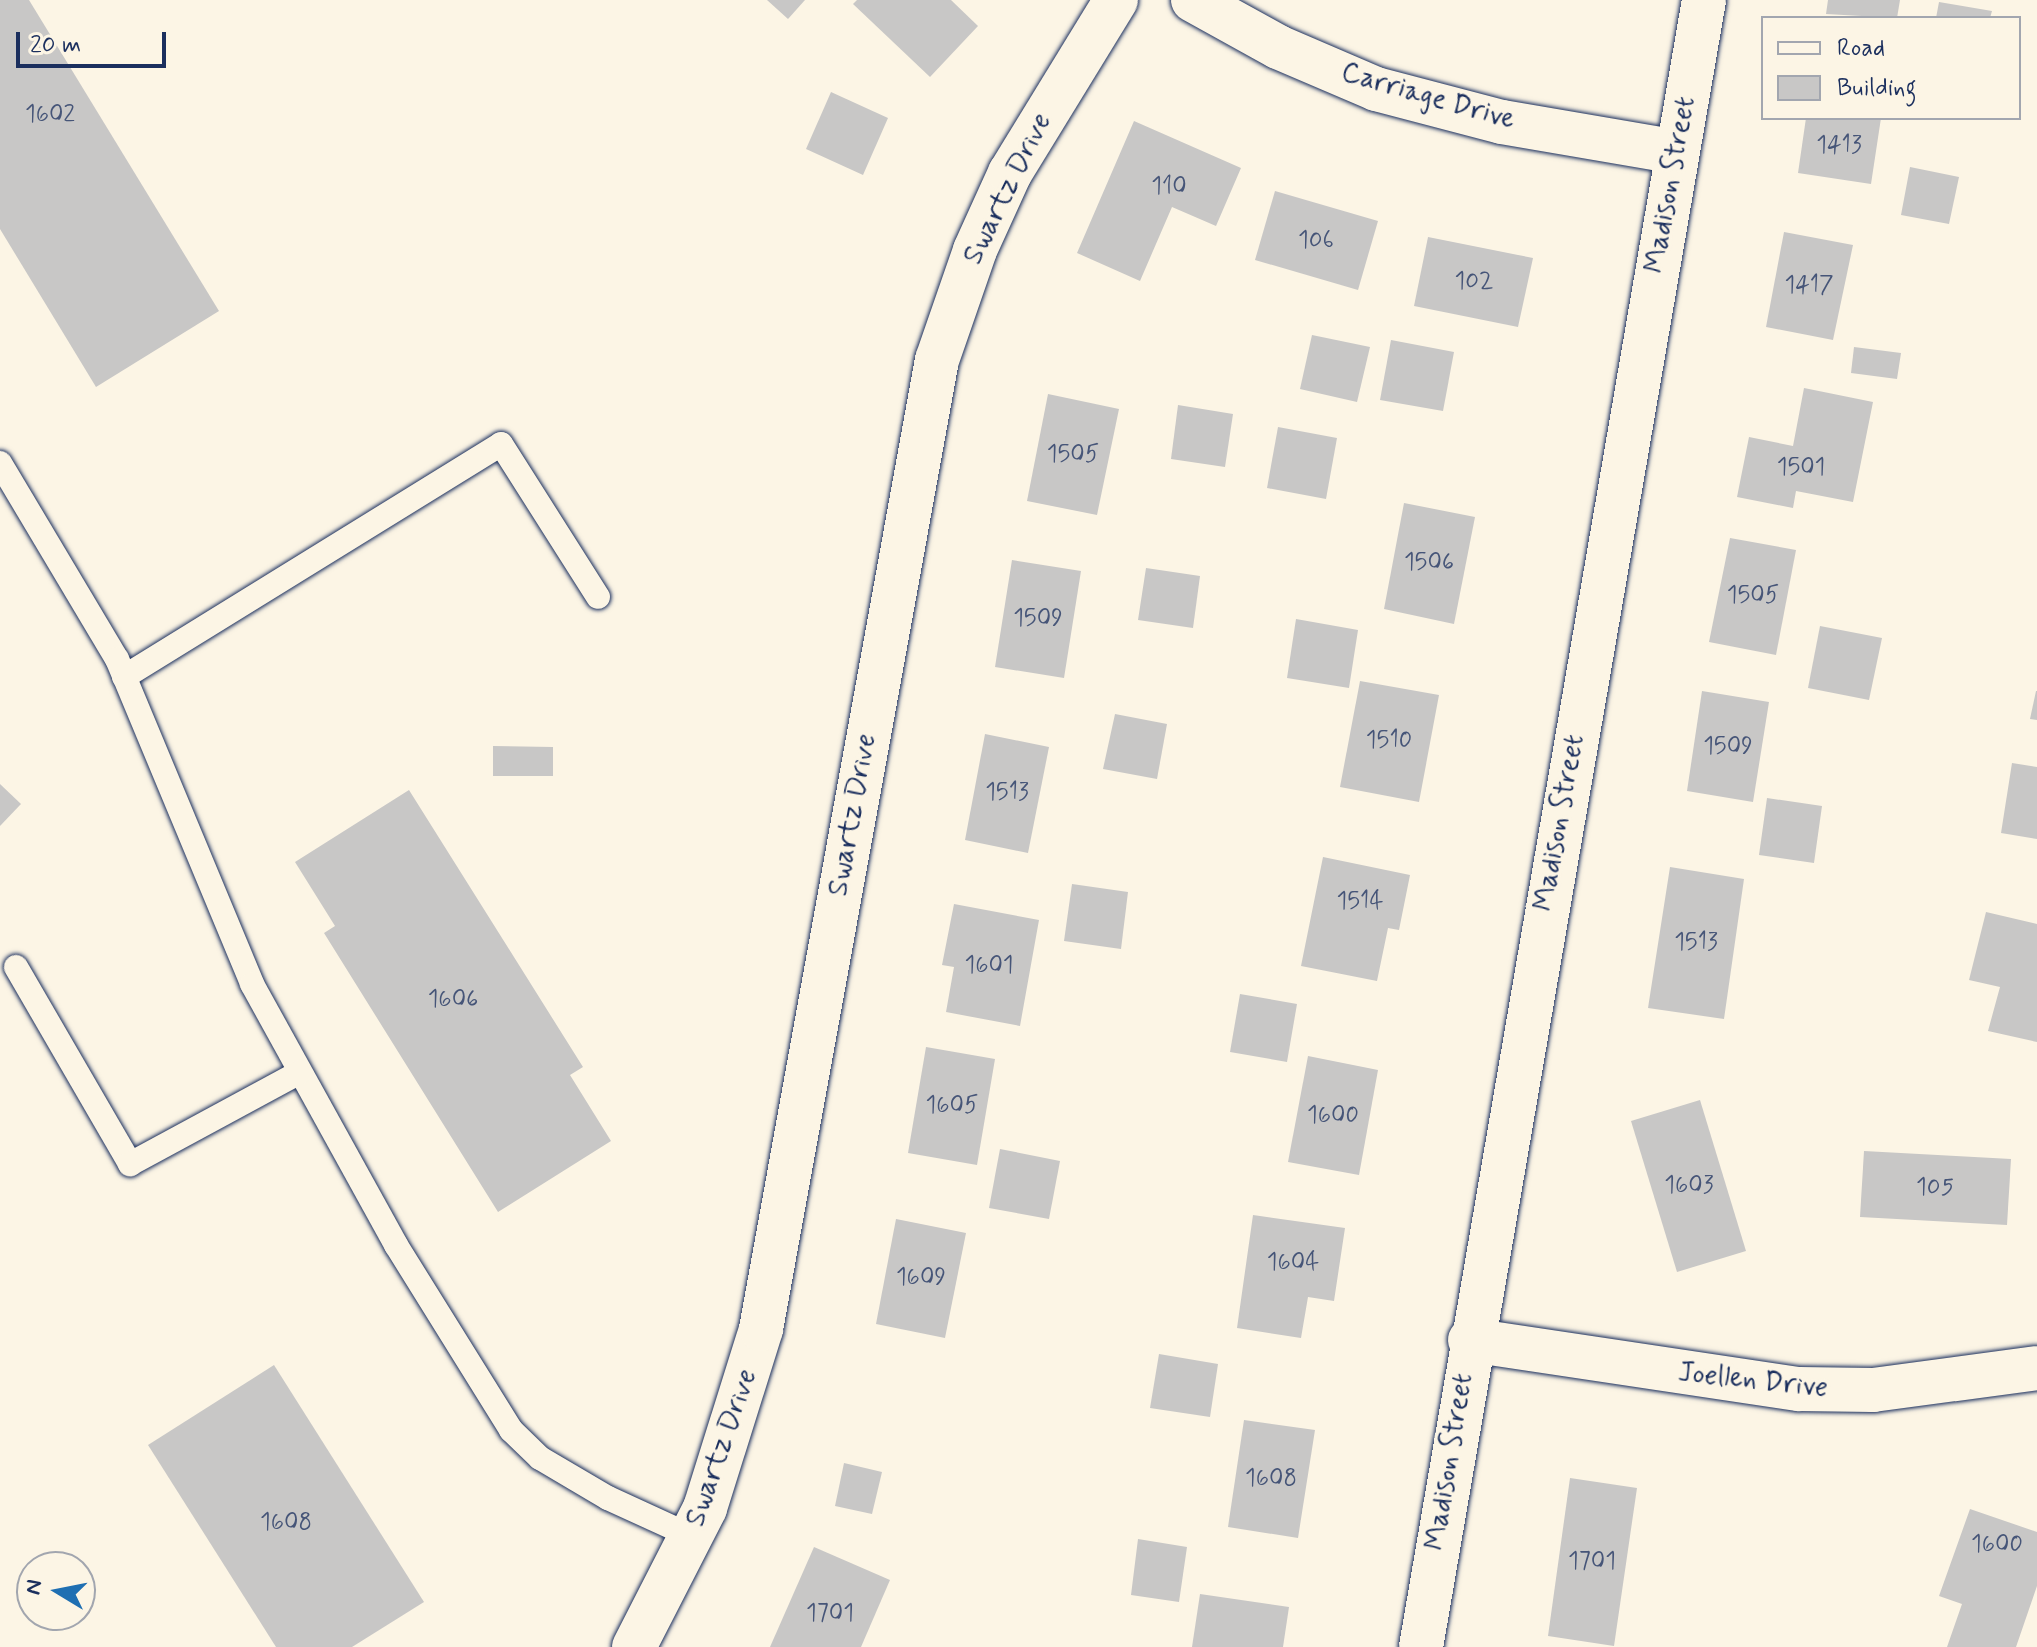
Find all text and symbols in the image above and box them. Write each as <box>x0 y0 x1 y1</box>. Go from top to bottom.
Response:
scale bar <box>20 16 170 66</box>
legend <box>1761 16 2021 120</box>
text: 20 m <box>30 30 81 61</box>
text: Road <box>1837 33 1885 64</box>
street label: Carriage Drive <box>1338 56 1518 138</box>
text: Building <box>1837 73 1917 104</box>
street label: Madison Street <box>1639 92 1703 278</box>
house number: 1602 <box>25 101 75 129</box>
street label: Swartz Drive <box>957 109 1059 269</box>
house number: 1413 <box>1816 132 1862 160</box>
house number: 110 <box>1151 173 1187 201</box>
house number: 106 <box>1298 227 1334 255</box>
house number: 102 <box>1455 268 1493 296</box>
house number: 1417 <box>1784 272 1834 300</box>
house number: 1505 <box>1047 441 1099 469</box>
house number: 1501 <box>1777 454 1825 482</box>
house number: 1506 <box>1404 549 1454 577</box>
house number: 1505 <box>1727 582 1779 610</box>
house number: 1509 <box>1013 605 1063 633</box>
house number: 1510 <box>1366 727 1412 755</box>
street label: Madison Street <box>1528 730 1592 916</box>
street label: Swartz Drive <box>822 732 884 898</box>
house number: 1509 <box>1703 733 1753 761</box>
house number: 1513 <box>985 779 1029 807</box>
house number: 1514 <box>1337 888 1383 916</box>
house number: 1513 <box>1674 929 1718 957</box>
house number: 1601 <box>964 952 1014 980</box>
house number: 1606 <box>428 986 478 1014</box>
house number: 1605 <box>926 1092 978 1120</box>
house number: 1600 <box>1307 1102 1359 1130</box>
house number: 1603 <box>1664 1172 1714 1200</box>
house number: 105 <box>1916 1174 1954 1202</box>
house number: 1604 <box>1267 1249 1319 1277</box>
house number: 1609 <box>896 1264 946 1292</box>
street label: Joellen Drive <box>1677 1357 1829 1405</box>
street label: Swartz Drive <box>680 1366 764 1530</box>
street label: Madison Street <box>1419 1369 1481 1555</box>
house number: 1608 <box>1245 1465 1297 1493</box>
house number: 1608 <box>260 1509 312 1537</box>
house number: 1600 <box>1971 1531 2023 1559</box>
house number: 1701 <box>1568 1548 1616 1576</box>
north arrow <box>16 1551 96 1631</box>
text: N <box>19 1578 49 1597</box>
house number: 1701 <box>806 1600 854 1628</box>

